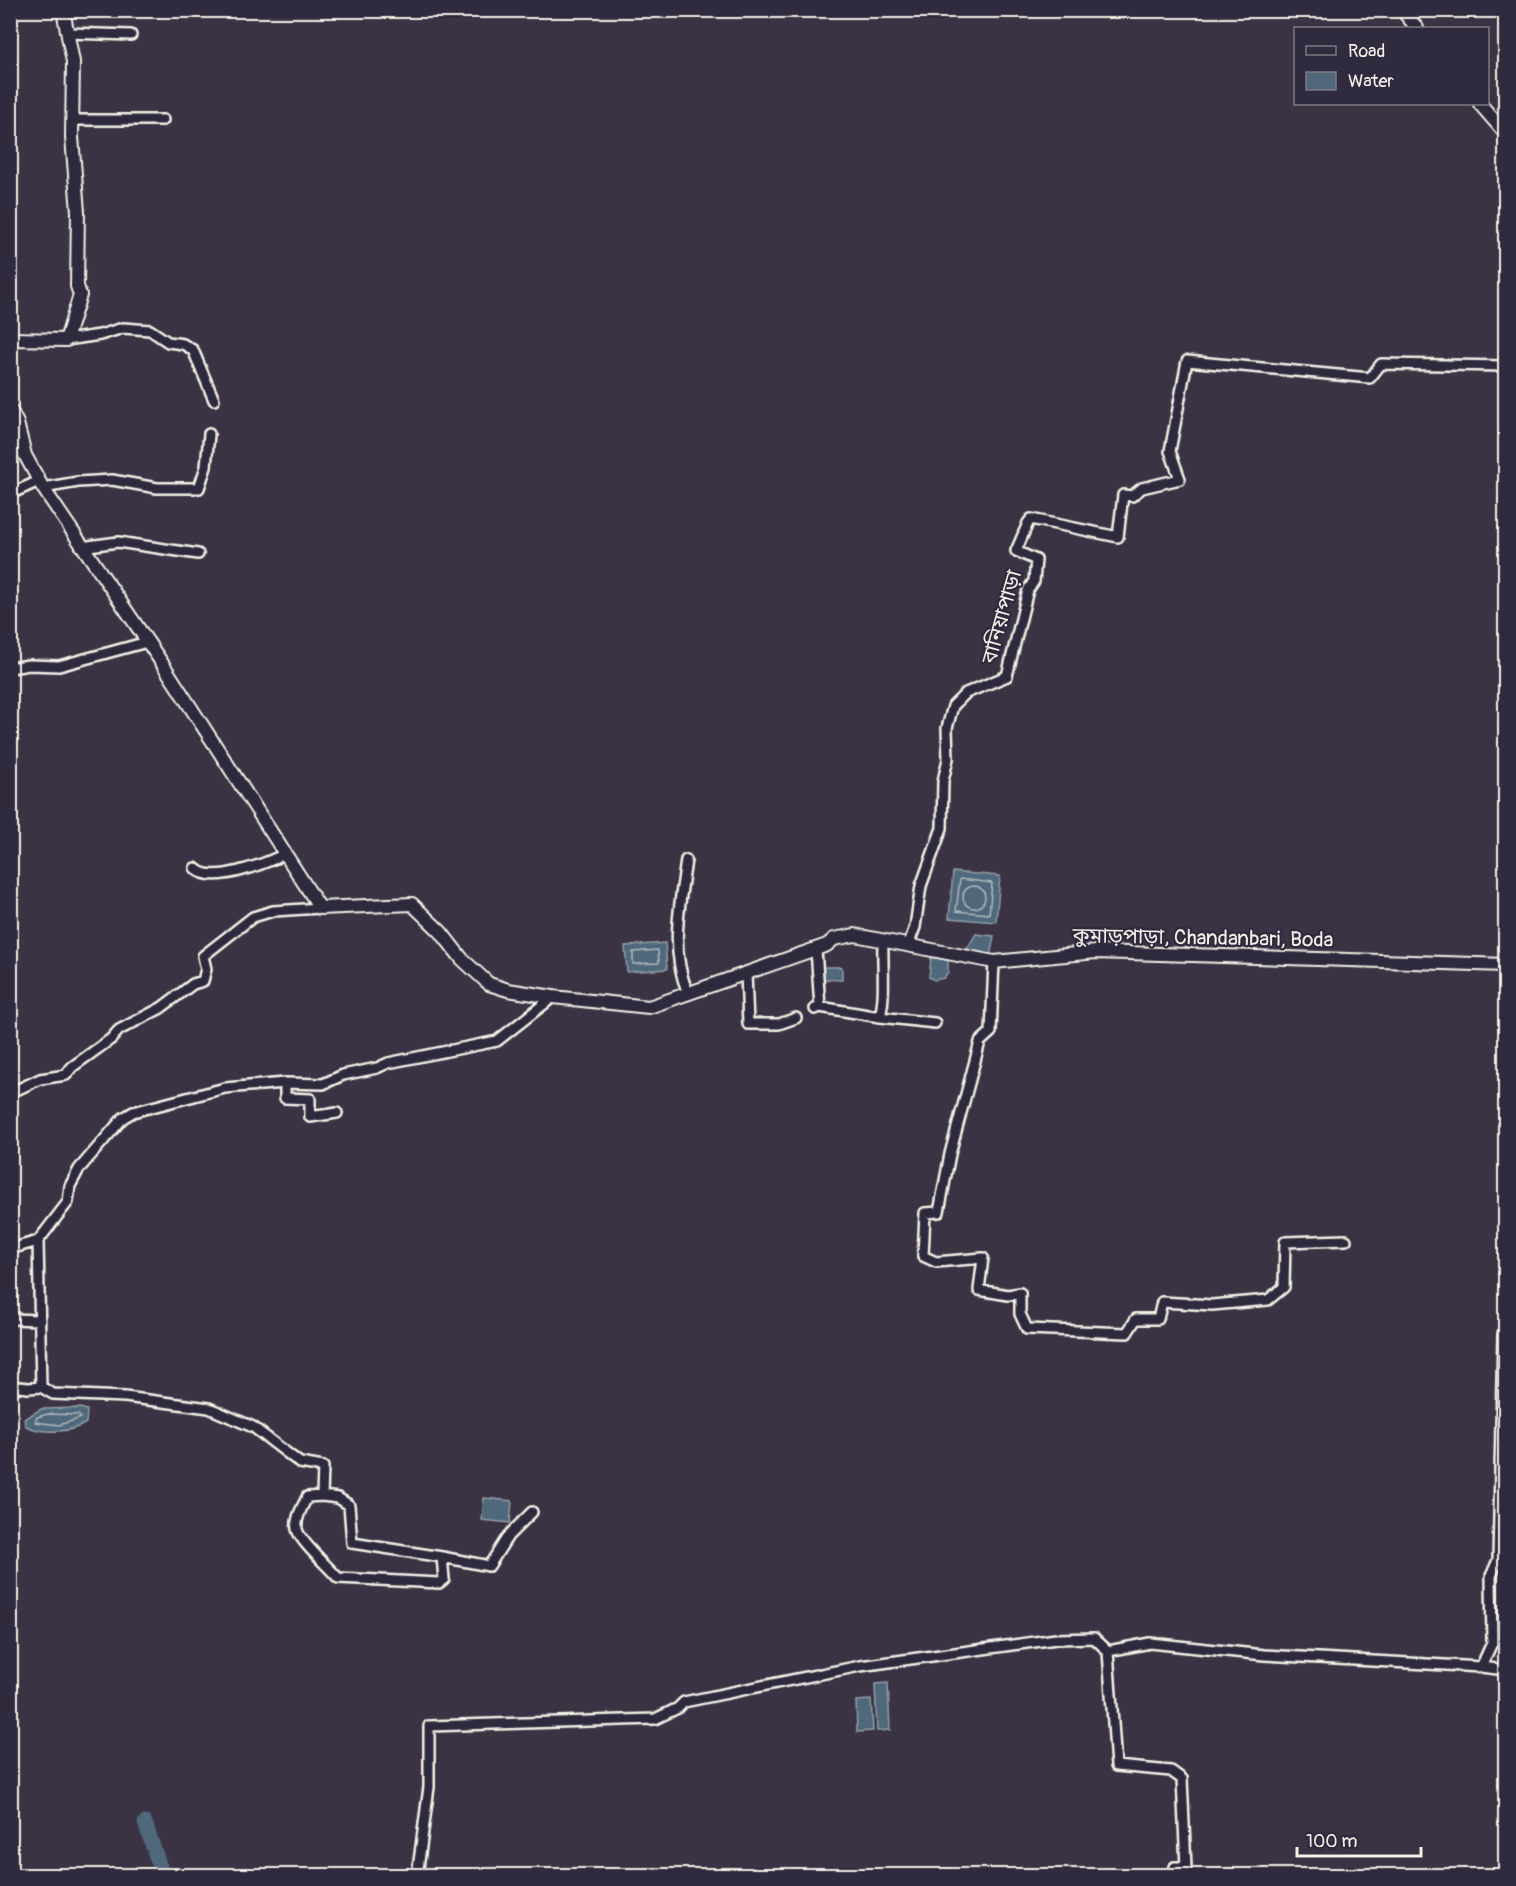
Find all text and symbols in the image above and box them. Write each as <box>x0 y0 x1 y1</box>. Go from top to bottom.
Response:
legend <box>1294 27 1489 105</box>
text: Road <box>1348 40 1385 63</box>
text: Water <box>1348 70 1394 93</box>
street label: বানিয়াপাড়া <box>975 567 1028 668</box>
street label: কুমাড়পাড়া, Chandanbari, Boda <box>1071 922 1334 954</box>
scale bar <box>1297 1820 1422 1858</box>
text: 100 m <box>1306 1830 1358 1853</box>

